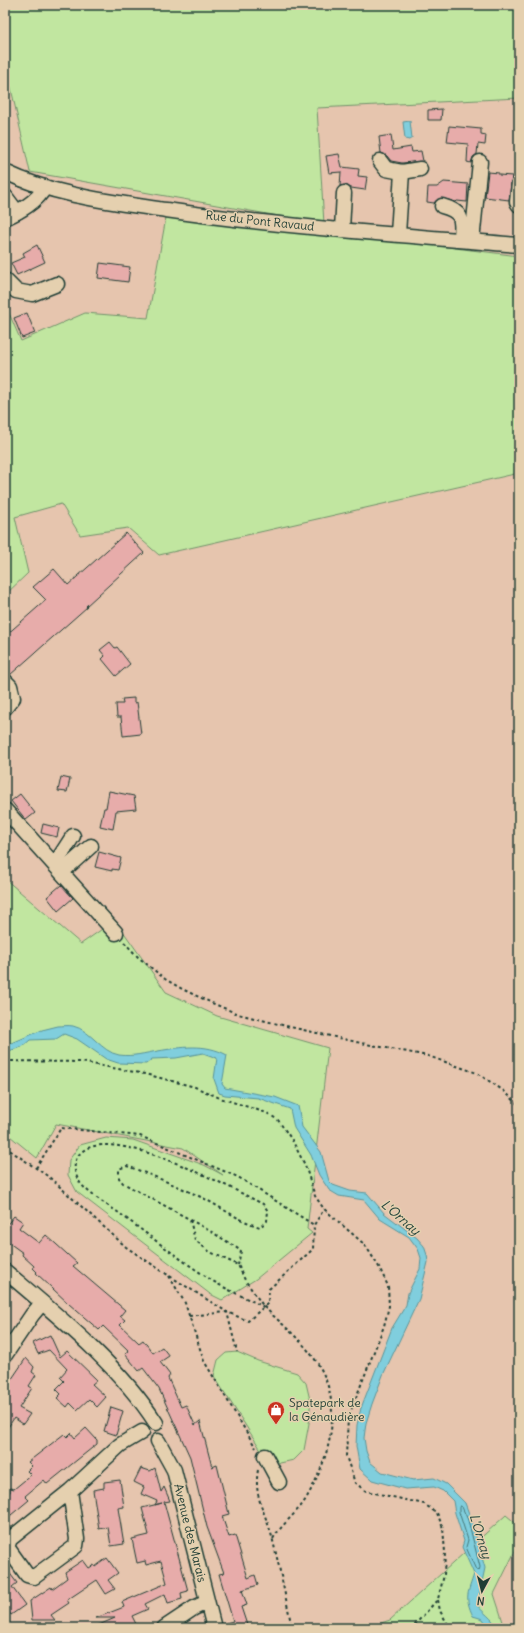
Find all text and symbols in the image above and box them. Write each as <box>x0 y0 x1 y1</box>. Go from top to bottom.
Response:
street label: Rue du Pont Ravaud <box>205 207 315 234</box>
water label: L'Ornay <box>378 1196 425 1240</box>
place label: Spatepark de la Génaudière <box>289 1395 364 1424</box>
shop icon: Spatepark de la Génaudière <box>266 1400 286 1425</box>
street label: Avenue des Marais <box>171 1482 210 1584</box>
water label: L'Ornay <box>466 1512 496 1562</box>
north arrow <box>462 1571 502 1611</box>
text: N <box>476 1594 485 1608</box>

